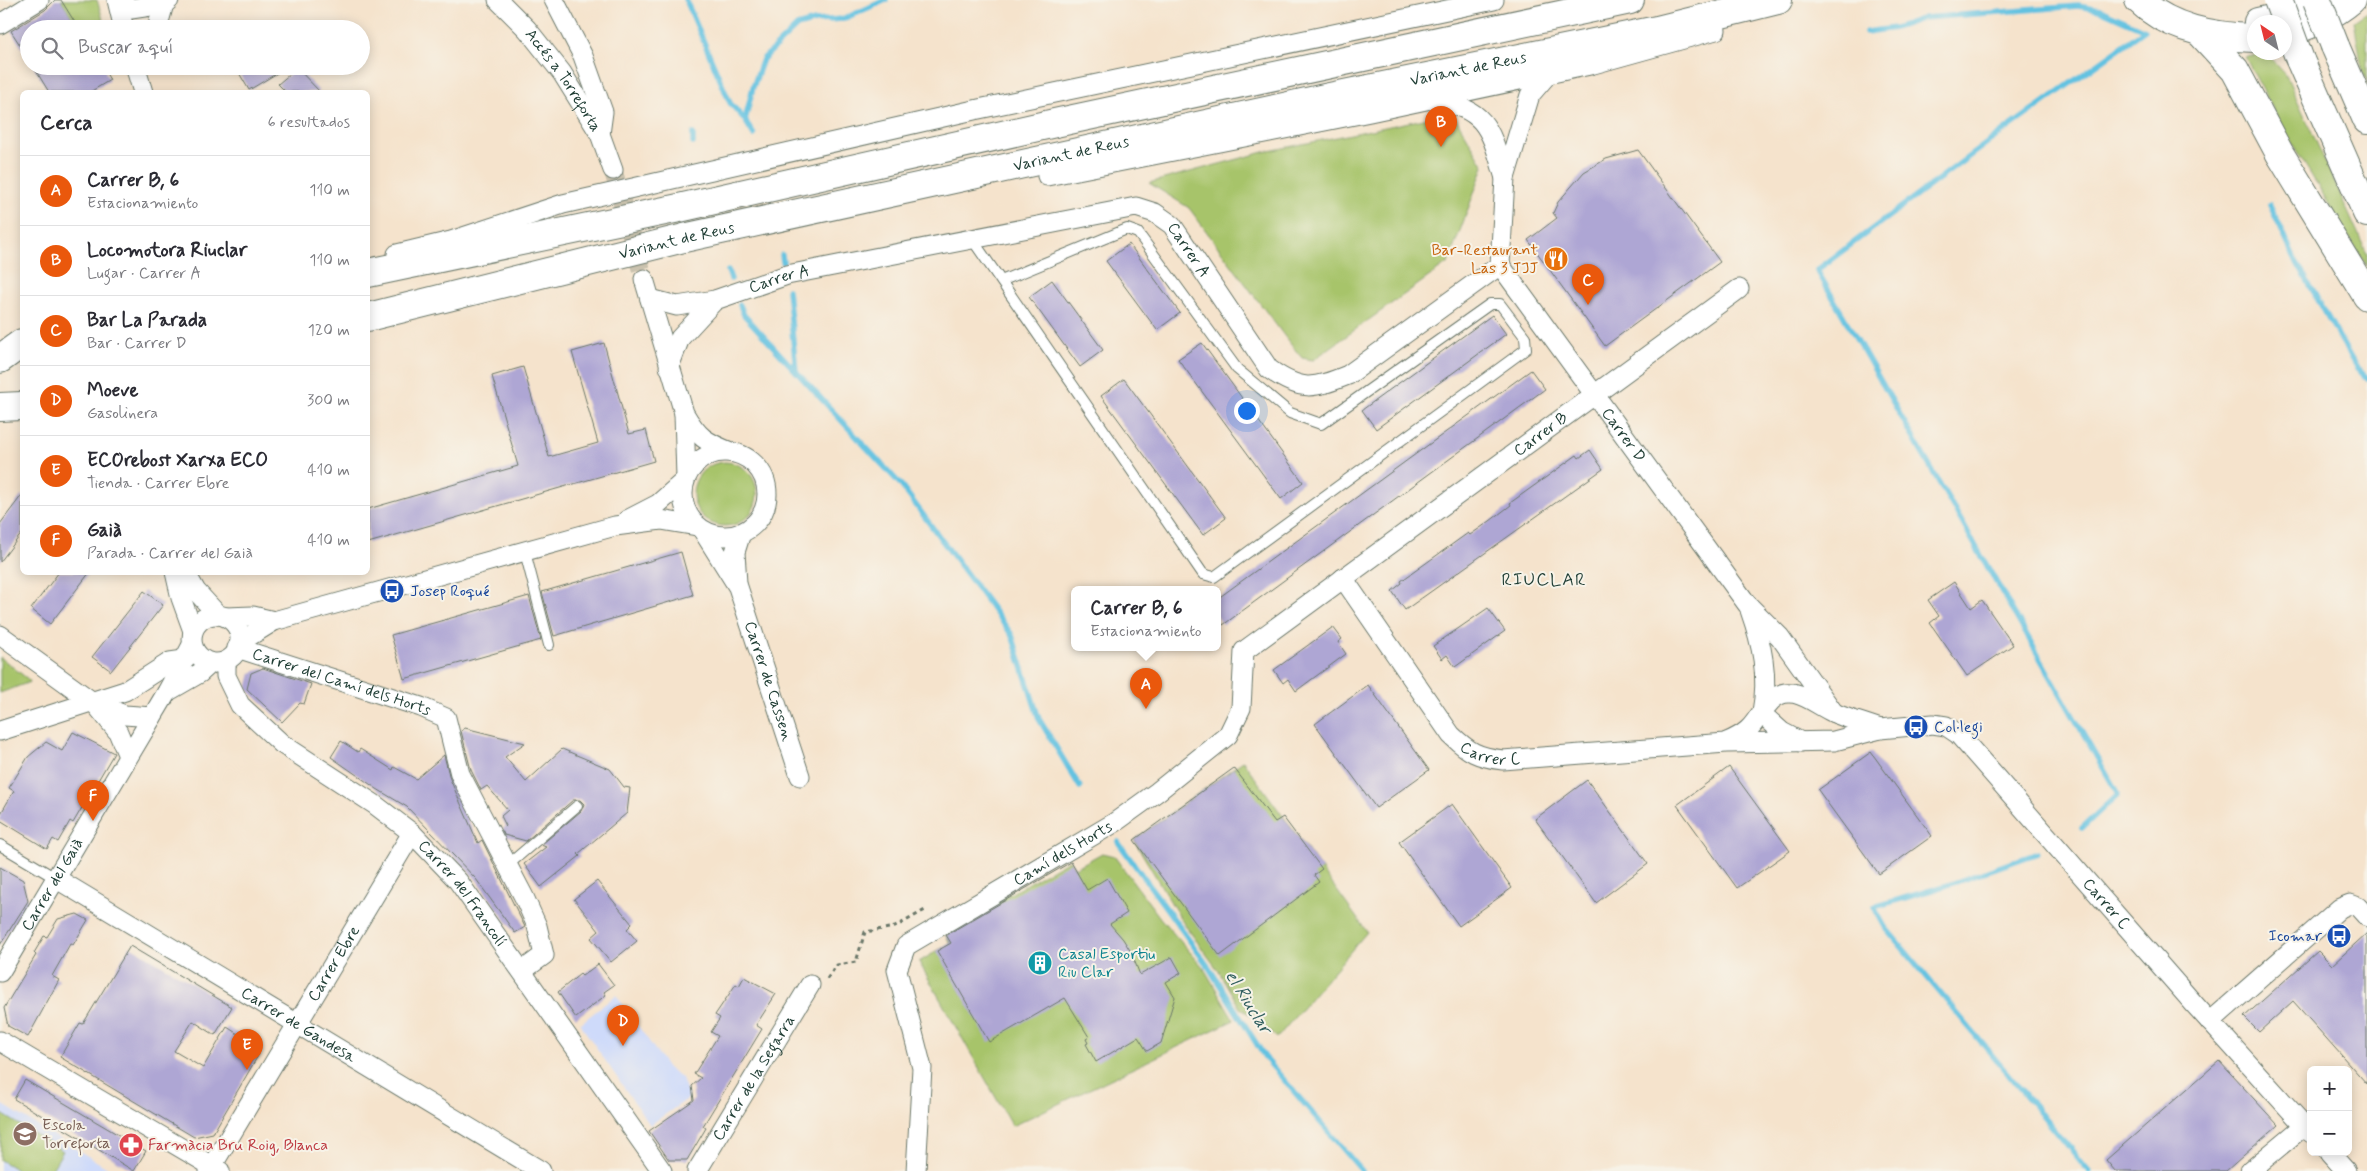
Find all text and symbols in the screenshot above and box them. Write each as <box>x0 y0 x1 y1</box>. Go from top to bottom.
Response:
north arrow <box>2247 15 2292 60</box>
search box <box>20 20 370 75</box>
street label: Accés a Torreforta <box>520 24 606 136</box>
icon: search <box>38 34 66 62</box>
text: Buscar aquí <box>78 35 173 60</box>
street label: Variant de Reus <box>1408 47 1528 91</box>
pin: B <box>1425 106 1457 147</box>
text: Cerca <box>40 109 93 137</box>
text: 6 resultados <box>268 112 350 133</box>
street label: Variant de Reus <box>1011 131 1131 176</box>
text: Carrer B, 6 <box>87 168 179 193</box>
text: A <box>51 180 61 201</box>
text: 110 m <box>309 180 350 201</box>
text: Estacionamiento <box>87 193 198 214</box>
street label: Variant de Reus <box>617 217 736 264</box>
street label: Carrer A <box>1163 218 1215 282</box>
text: Locomotora Riuclar <box>87 238 247 263</box>
place label: Bar-Restaurant Las 3 JJJ <box>1431 240 1538 279</box>
restaurant icon: Bar-Restaurant Las 3 JJJ <box>1543 246 1569 272</box>
text: B <box>51 250 61 271</box>
text: 110 m <box>309 250 350 271</box>
street label: Carrer A <box>746 260 811 298</box>
text: Lugar · Carrer A <box>87 263 201 284</box>
pin: C <box>1572 264 1604 305</box>
text: Bar La Parada <box>87 308 207 333</box>
text: C <box>50 320 62 341</box>
text: 120 m <box>308 320 350 341</box>
text: Bar · Carrer D <box>87 333 187 354</box>
text: Moeve <box>87 378 139 403</box>
text: D <box>50 390 62 411</box>
text: 300 m <box>307 390 350 411</box>
your location <box>1234 398 1260 424</box>
text: Gasolinera <box>87 403 158 424</box>
street label: Carrer D <box>1597 403 1651 466</box>
street label: Carrer B <box>1509 407 1572 461</box>
text: ECOrebost Xarxa ECO <box>87 448 268 473</box>
text: E <box>51 460 61 481</box>
text: 410 m <box>307 460 350 481</box>
text: Tienda · Carrer Ebre <box>87 473 229 494</box>
text: Gaià <box>87 518 122 543</box>
text: F <box>52 530 60 551</box>
text: 410 m <box>307 530 350 551</box>
text: Parada · Carrer del Gaià <box>87 543 253 564</box>
district label: RIUCLAR <box>1502 568 1586 592</box>
bus stop icon: Josep Roqué <box>379 578 405 604</box>
place label: Josep Roqué <box>410 581 489 602</box>
popup <box>1071 586 1221 651</box>
text: Carrer B, 6 <box>1090 596 1183 621</box>
street label: Carrer de Cassen <box>739 619 798 744</box>
text: Estacionamiento <box>1090 621 1202 642</box>
street label: Carrer del Camí dels Horts <box>250 643 435 721</box>
pin: A <box>1130 668 1162 709</box>
bus stop icon: Col·legi <box>1903 714 1929 740</box>
place label: Col·legi <box>1934 717 1983 739</box>
street label: Carrer C <box>1456 736 1521 771</box>
pin: F <box>77 780 109 821</box>
street label: Camí dels Horts <box>1009 816 1116 891</box>
street label: Carrer del Gaià <box>16 834 88 935</box>
street label: Carrer del Francolí <box>413 835 512 951</box>
street label: Carrer C <box>2078 874 2134 934</box>
street label: Carrer Ebre <box>303 922 365 1005</box>
bus stop icon: Icomar <box>2326 923 2352 949</box>
place label: Icomar <box>2269 926 2323 947</box>
place label: Casal Esportiu Riu Clar <box>1058 944 1155 983</box>
building icon: Casal Esportiu Riu Clar <box>1027 950 1053 976</box>
water label: el Riuclar <box>1219 966 1278 1040</box>
street label: Carrer de Gandesa <box>237 982 360 1068</box>
pin: D <box>607 1005 639 1046</box>
street label: Carrer de la Segarra <box>707 1011 800 1145</box>
pin: E <box>231 1029 263 1070</box>
map controls <box>2307 1066 2352 1156</box>
button: + <box>2307 1066 2352 1111</box>
button: − <box>2307 1111 2352 1156</box>
place label: Escola Torreforta <box>42 1115 110 1156</box>
school or university icon: Escola Torreforta <box>12 1121 38 1147</box>
pharmacy icon: Farmàcia Bru Roig, Blanca <box>118 1132 144 1158</box>
place label: Farmàcia Bru Roig, Blanca <box>148 1135 328 1156</box>

